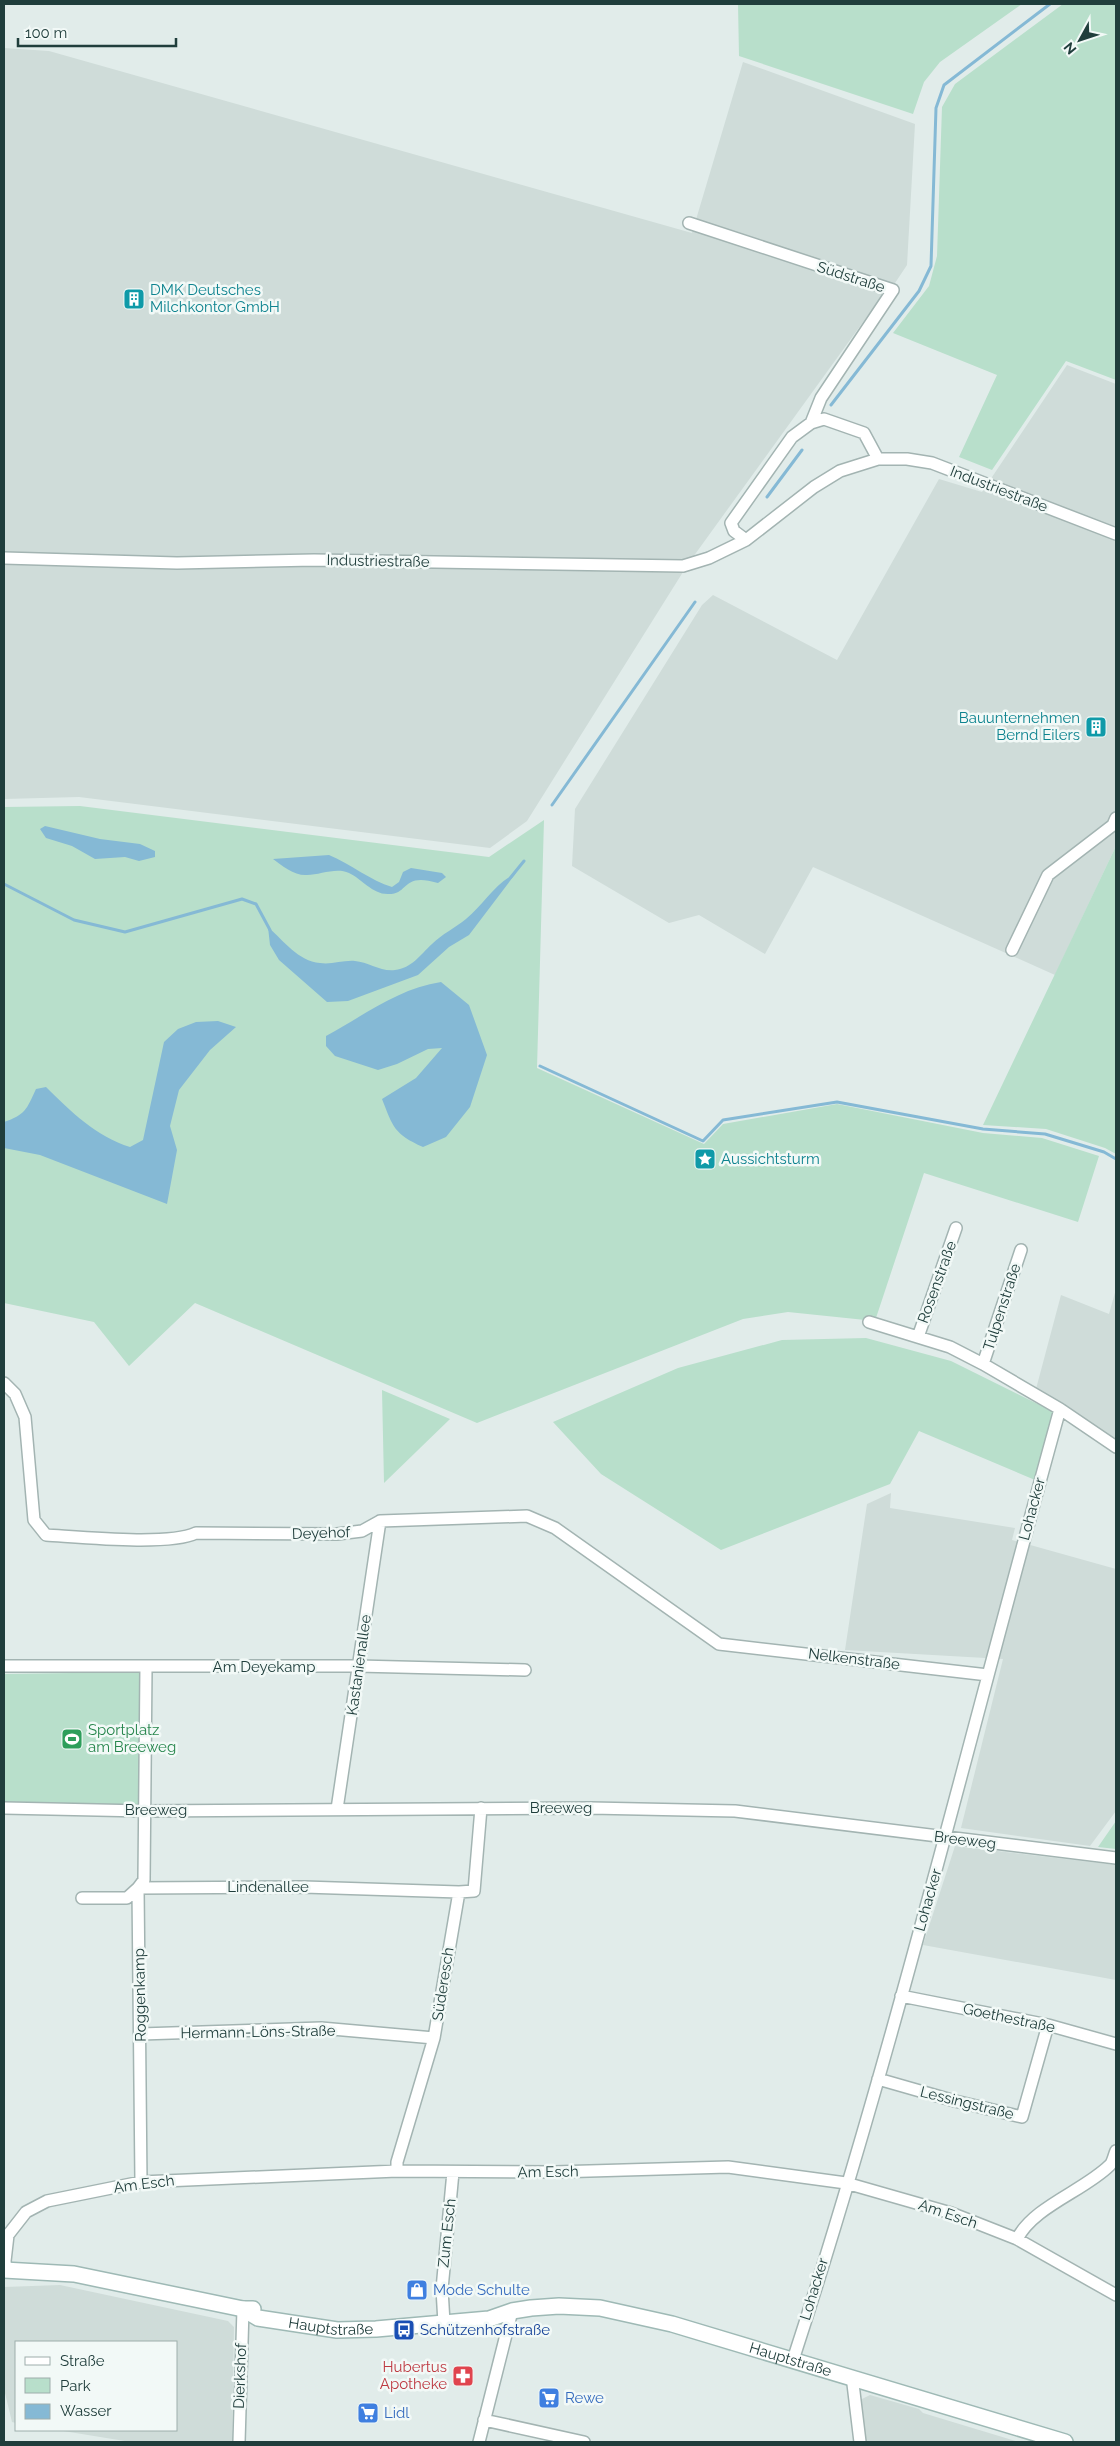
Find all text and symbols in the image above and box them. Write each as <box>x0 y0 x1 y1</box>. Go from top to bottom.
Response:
scale bar <box>18 15 175 47</box>
north arrow <box>1055 15 1105 65</box>
text: 100 m <box>25 24 67 42</box>
text: N <box>1060 39 1080 58</box>
street label: Südstraße <box>815 258 887 296</box>
place label: DMK Deutsches Milchkontor GmbH <box>150 281 280 316</box>
building icon: DMK Deutsches Milchkontor GmbH <box>122 287 146 311</box>
street label: Industriestraße <box>948 462 1051 516</box>
street label: Industriestraße <box>326 551 430 571</box>
place label: Bauunternehmen Bernd Eilers <box>959 709 1080 744</box>
building icon: Bauunternehmen Bernd Eilers <box>1084 715 1108 739</box>
place icon: Aussichtsturm <box>693 1147 717 1171</box>
place label: Aussichtsturm <box>721 1150 820 1168</box>
street label: Rosenstraße <box>914 1238 960 1325</box>
street label: Tulpenstraße <box>979 1261 1025 1353</box>
street label: Lohacker <box>1015 1475 1049 1542</box>
street label: Deyehof <box>291 1523 352 1543</box>
street label: Kastanienallee <box>343 1613 375 1717</box>
street label: Nelkenstraße <box>807 1644 901 1674</box>
street label: Am Deyekamp <box>213 1658 315 1676</box>
place label: Sportplatz am Breeweg <box>88 1721 176 1756</box>
sports icon: Sportplatz am Breeweg <box>60 1727 84 1751</box>
street label: Breeweg <box>530 1799 592 1817</box>
street label: Breeweg <box>125 1801 187 1819</box>
street label: Breeweg <box>933 1827 997 1853</box>
street label: Lohacker <box>910 1866 946 1933</box>
street label: Lindenallee <box>227 1878 309 1896</box>
street label: Süderesch <box>428 1946 458 2022</box>
street label: Roggenkamp <box>130 1948 150 2042</box>
street label: Goethestraße <box>961 1999 1057 2037</box>
street label: Hermann-Löns-Straße <box>180 2022 336 2042</box>
street label: Lessingstraße <box>918 2083 1016 2123</box>
street label: Am Esch <box>517 2162 579 2182</box>
street label: Am Esch <box>113 2171 175 2197</box>
street label: Am Esch <box>916 2196 980 2232</box>
street label: Zum Esch <box>434 2198 460 2268</box>
street label: Lohacker <box>796 2255 832 2322</box>
shop icon: Mode Schulte <box>405 2278 429 2302</box>
place label: Mode Schulte <box>433 2281 530 2299</box>
street label: Hauptstraße <box>287 2314 374 2339</box>
bus stop icon: Schützenhofstraße <box>392 2318 416 2342</box>
place label: Schützenhofstraße <box>420 2321 550 2339</box>
street label: Hauptstraße <box>747 2339 834 2380</box>
legend <box>15 2341 178 2431</box>
street label: Dierkshof <box>230 2342 250 2409</box>
text: Straße <box>60 2352 105 2370</box>
place label: Hubertus Apotheke <box>380 2358 447 2393</box>
pharmacy icon: Hubertus Apotheke <box>451 2364 475 2388</box>
text: Park <box>60 2377 91 2395</box>
supermarket icon: Rewe <box>537 2386 561 2410</box>
place label: Rewe <box>565 2389 604 2407</box>
supermarket icon: Lidl <box>356 2401 380 2425</box>
text: Wasser <box>60 2402 112 2420</box>
place label: Lidl <box>384 2404 410 2422</box>

